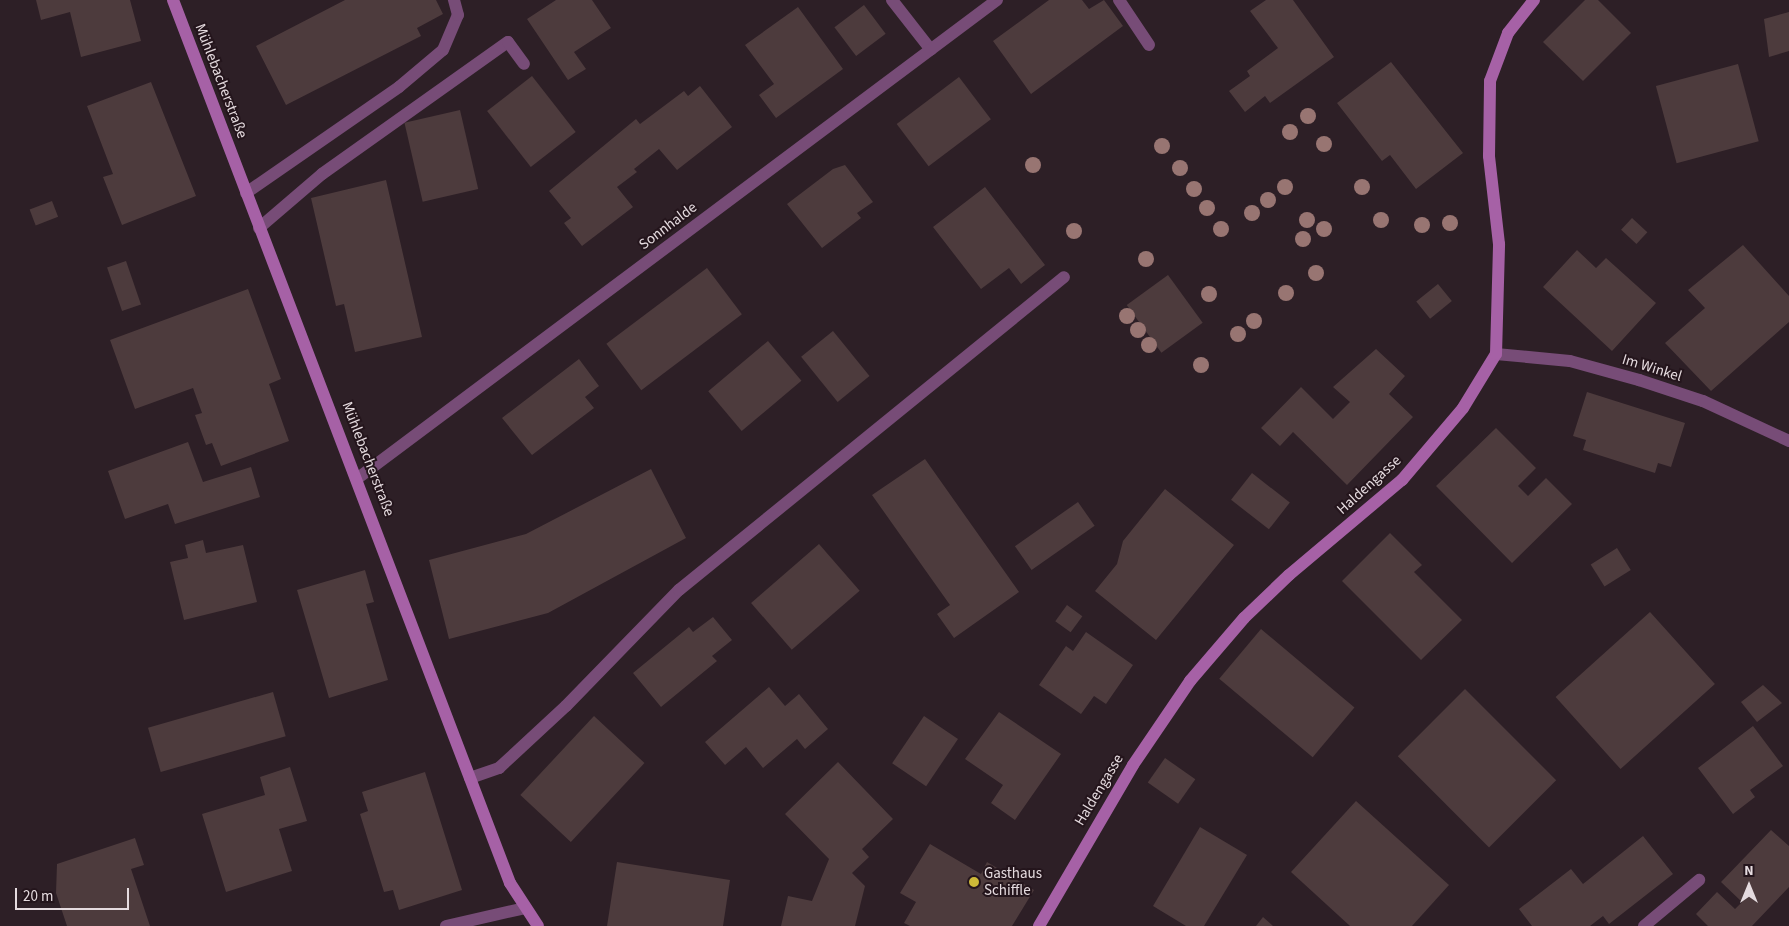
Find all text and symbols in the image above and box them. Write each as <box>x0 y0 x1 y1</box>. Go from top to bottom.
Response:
street label: Mühlebacherstraße <box>191 21 251 141</box>
street label: Sonnhalde <box>635 198 701 254</box>
street label: Im Winkel <box>1620 350 1684 386</box>
street label: Mühlebacherstraße <box>338 399 398 519</box>
street label: Haldengasse <box>1333 452 1405 518</box>
street label: Haldengasse <box>1071 751 1127 829</box>
north arrow <box>1724 861 1774 911</box>
text: N <box>1744 861 1754 881</box>
place label: Gasthaus Schiffle <box>984 864 1042 899</box>
marker: Gasthaus Schiffle <box>968 876 980 888</box>
scale bar <box>18 878 131 910</box>
text: 20 m <box>23 886 53 907</box>

